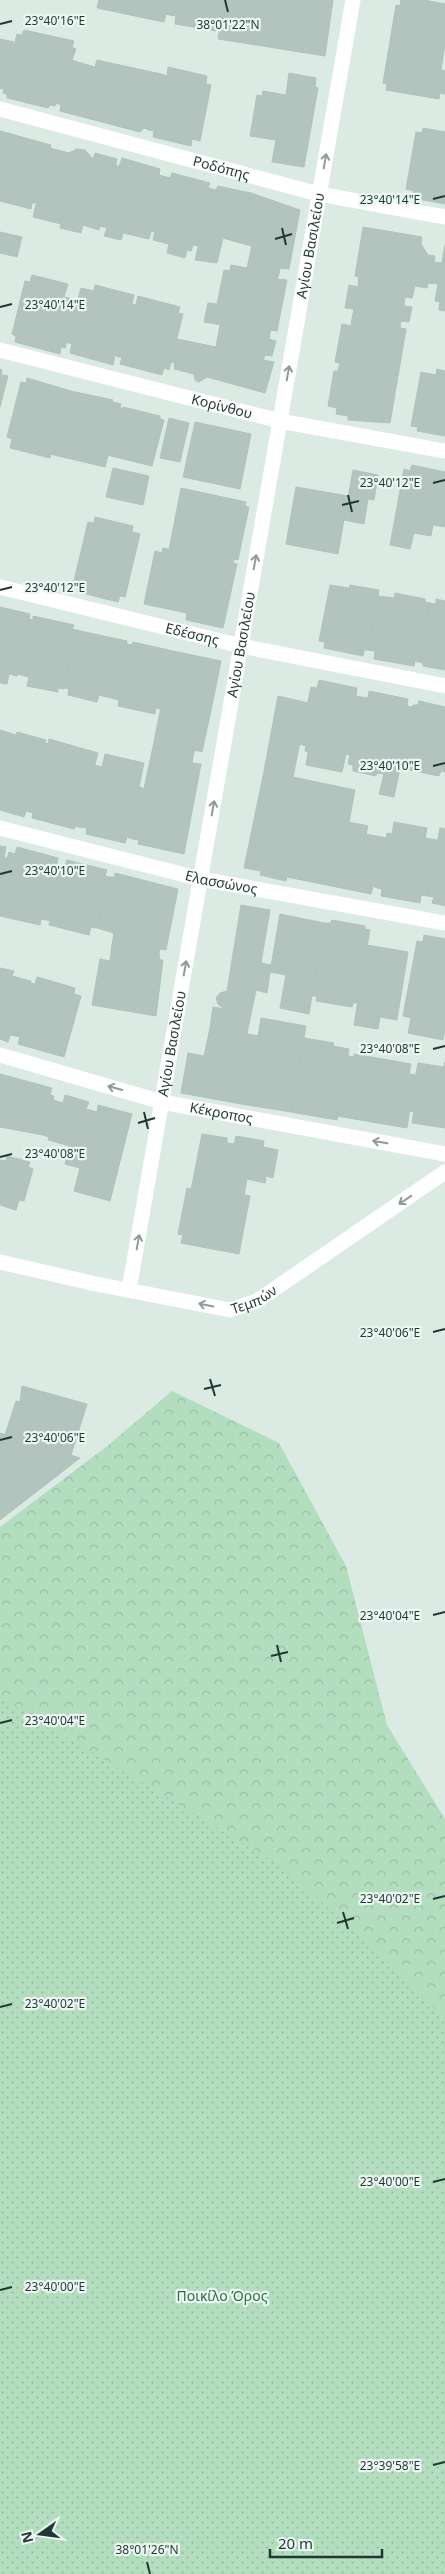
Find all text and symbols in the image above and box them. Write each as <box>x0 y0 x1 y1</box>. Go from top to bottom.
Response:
text: 23°40'16"E <box>25 12 85 29</box>
text: 38°01'22"N <box>196 16 260 33</box>
street label: Ροδόπης <box>191 151 252 184</box>
one-way arrow <box>320 153 330 169</box>
street label: Αγίου Βασιλείου <box>291 191 328 300</box>
text: 23°40'14"E <box>360 191 420 208</box>
text: 23°40'14"E <box>25 296 85 313</box>
one-way arrow <box>284 365 294 381</box>
street label: Κορίνθου <box>190 389 255 423</box>
text: 23°40'12"E <box>360 474 420 491</box>
one-way arrow <box>251 554 261 570</box>
text: 23°40'12"E <box>25 579 85 596</box>
street label: Αγίου Βασιλείου <box>222 590 259 699</box>
street label: Εδέσσης <box>164 618 221 649</box>
text: 23°40'10"E <box>360 757 420 774</box>
one-way arrow <box>208 800 218 816</box>
text: 23°40'10"E <box>25 862 85 879</box>
street label: Ελασσώνος <box>183 865 259 898</box>
one-way arrow <box>181 960 191 976</box>
street label: Αγίου Βασιλείου <box>153 989 190 1098</box>
text: 23°40'08"E <box>360 1040 420 1057</box>
one-way arrow <box>107 1083 123 1093</box>
street label: Κέκροπος <box>188 1097 255 1128</box>
one-way arrow <box>372 1137 388 1147</box>
text: 23°40'08"E <box>25 1145 85 1162</box>
one-way arrow <box>398 1194 412 1205</box>
one-way arrow <box>133 1234 143 1250</box>
street label: Τεμπών <box>228 1280 280 1318</box>
one-way arrow <box>198 1300 214 1309</box>
text: 23°40'06"E <box>360 1324 420 1341</box>
text: 23°40'06"E <box>25 1429 85 1446</box>
text: 23°40'04"E <box>360 1607 420 1624</box>
text: 23°40'04"E <box>25 1712 85 1729</box>
text: 23°40'02"E <box>360 1890 420 1907</box>
text: 23°40'02"E <box>25 1995 85 2012</box>
text: 23°40'00"E <box>360 2173 420 2190</box>
text: 23°40'00"E <box>25 2278 85 2295</box>
park label: Ποικίλο Όρος <box>177 2286 268 2305</box>
text: 23°39'58"E <box>360 2457 420 2474</box>
north arrow <box>15 2509 65 2559</box>
scale bar <box>270 2526 382 2558</box>
text: N <box>16 2529 37 2545</box>
text: 20 m <box>278 2533 313 2553</box>
text: 38°01'26"N <box>115 2541 179 2558</box>

